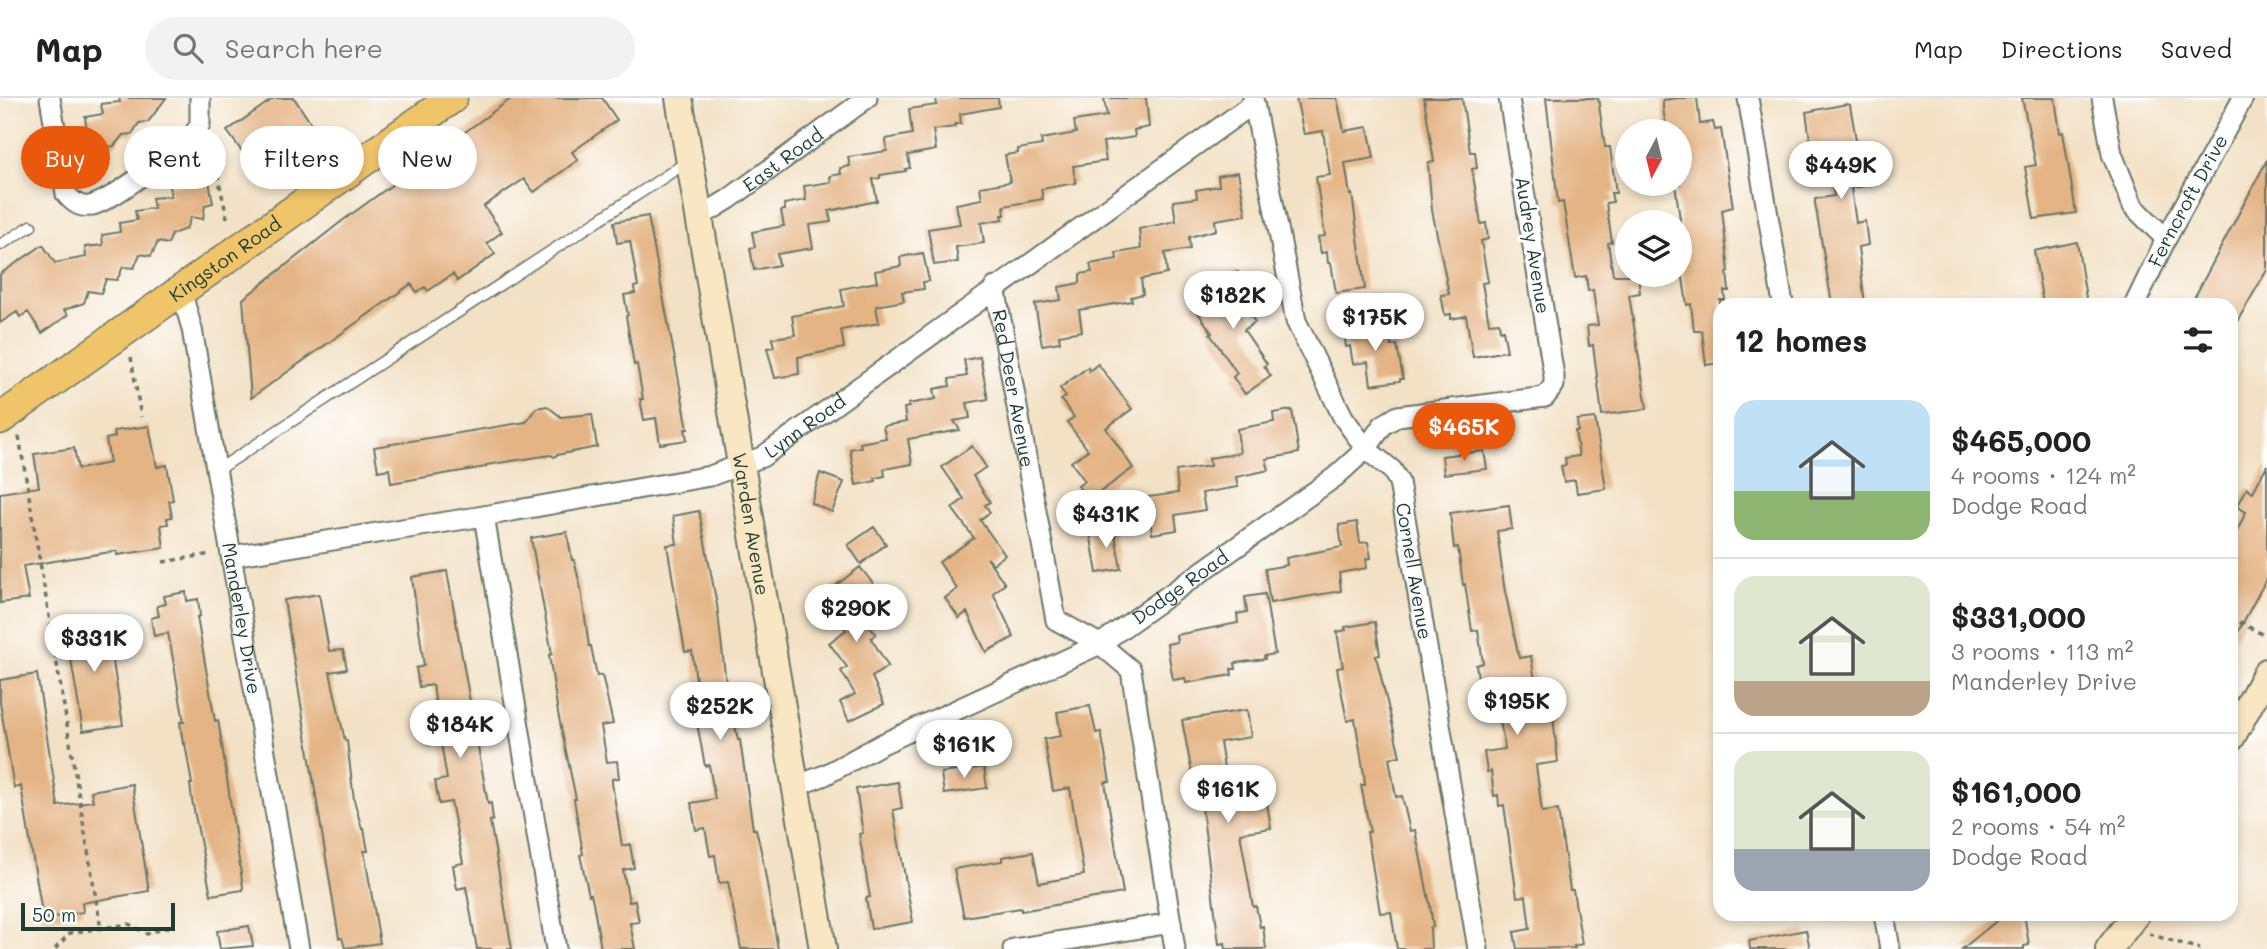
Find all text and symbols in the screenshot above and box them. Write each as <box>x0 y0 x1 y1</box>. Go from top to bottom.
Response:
search box <box>145 17 635 80</box>
text: Map <box>35 27 103 70</box>
icon: search <box>169 29 207 67</box>
text: Search here <box>225 31 383 65</box>
text: Map <box>1914 33 1963 64</box>
text: Directions <box>2001 33 2123 64</box>
text: Saved <box>2161 33 2232 64</box>
north arrow <box>1615 119 1692 196</box>
map controls <box>1615 119 1692 287</box>
street label: East Road <box>737 121 828 197</box>
chip: Buy <box>21 126 110 189</box>
chip: Rent <box>124 126 226 189</box>
chip: Filters <box>240 126 364 189</box>
chip: New <box>378 126 477 189</box>
street label: Ferncroft Drive <box>2142 130 2233 271</box>
pin: $449K <box>1792 141 1890 201</box>
text: $449K <box>1805 149 1877 179</box>
street label: Audrey Avenue <box>1510 175 1557 315</box>
street label: Kingston Road <box>164 210 286 307</box>
button: layers <box>1615 210 1692 287</box>
pin: $182K <box>1184 272 1282 331</box>
text: $182K <box>1200 279 1266 309</box>
pin: $175K <box>1326 294 1424 353</box>
text: $175K <box>1342 301 1408 331</box>
street label: Red Deer Avenue <box>987 307 1041 469</box>
text: 12 homes <box>1734 320 1867 360</box>
icon: filters <box>2179 321 2217 359</box>
street label: Lynn Road <box>759 388 850 463</box>
pin: $465K <box>1415 404 1513 463</box>
text: $465K <box>1428 411 1500 441</box>
text: $465,000 <box>1951 420 2091 460</box>
icon: home <box>1790 428 1874 512</box>
street label: Warden Avenue <box>727 451 776 597</box>
text: 4 rooms · 124 m² <box>1951 460 2136 490</box>
pin: $431K <box>1057 490 1155 550</box>
text: Dodge Road <box>1951 490 2087 520</box>
text: $431K <box>1072 498 1140 528</box>
street label: Cornell Avenue <box>1391 501 1438 641</box>
street label: Manderley Drive <box>217 540 268 696</box>
street label: Dodge Road <box>1127 544 1233 629</box>
pin: $290K <box>807 584 905 644</box>
text: $290K <box>821 592 891 622</box>
text: $331,000 <box>1951 596 2086 636</box>
icon: home <box>1790 604 1874 688</box>
pin: $331K <box>45 614 143 674</box>
text: $331K <box>60 622 128 652</box>
text: 3 rooms · 113 m² <box>1951 636 2133 666</box>
text: Manderley Drive <box>1951 666 2137 696</box>
pin: $195K <box>1468 678 1566 737</box>
pin: $252K <box>671 682 769 742</box>
text: $195K <box>1484 685 1550 715</box>
text: $252K <box>686 690 754 720</box>
pin: $184K <box>411 700 509 760</box>
text: $184K <box>426 708 494 738</box>
pin: $161K <box>915 720 1013 780</box>
text: $161K <box>932 728 996 758</box>
pin: $161K <box>1179 766 1277 825</box>
text: $161,000 <box>1951 771 2081 811</box>
text: $161K <box>1196 773 1260 803</box>
icon: home <box>1790 779 1874 863</box>
text: 2 rooms · 54 m² <box>1951 811 2126 841</box>
text: Dodge Road <box>1951 841 2087 871</box>
scale bar <box>21 900 175 932</box>
text: 50 m <box>32 902 76 927</box>

